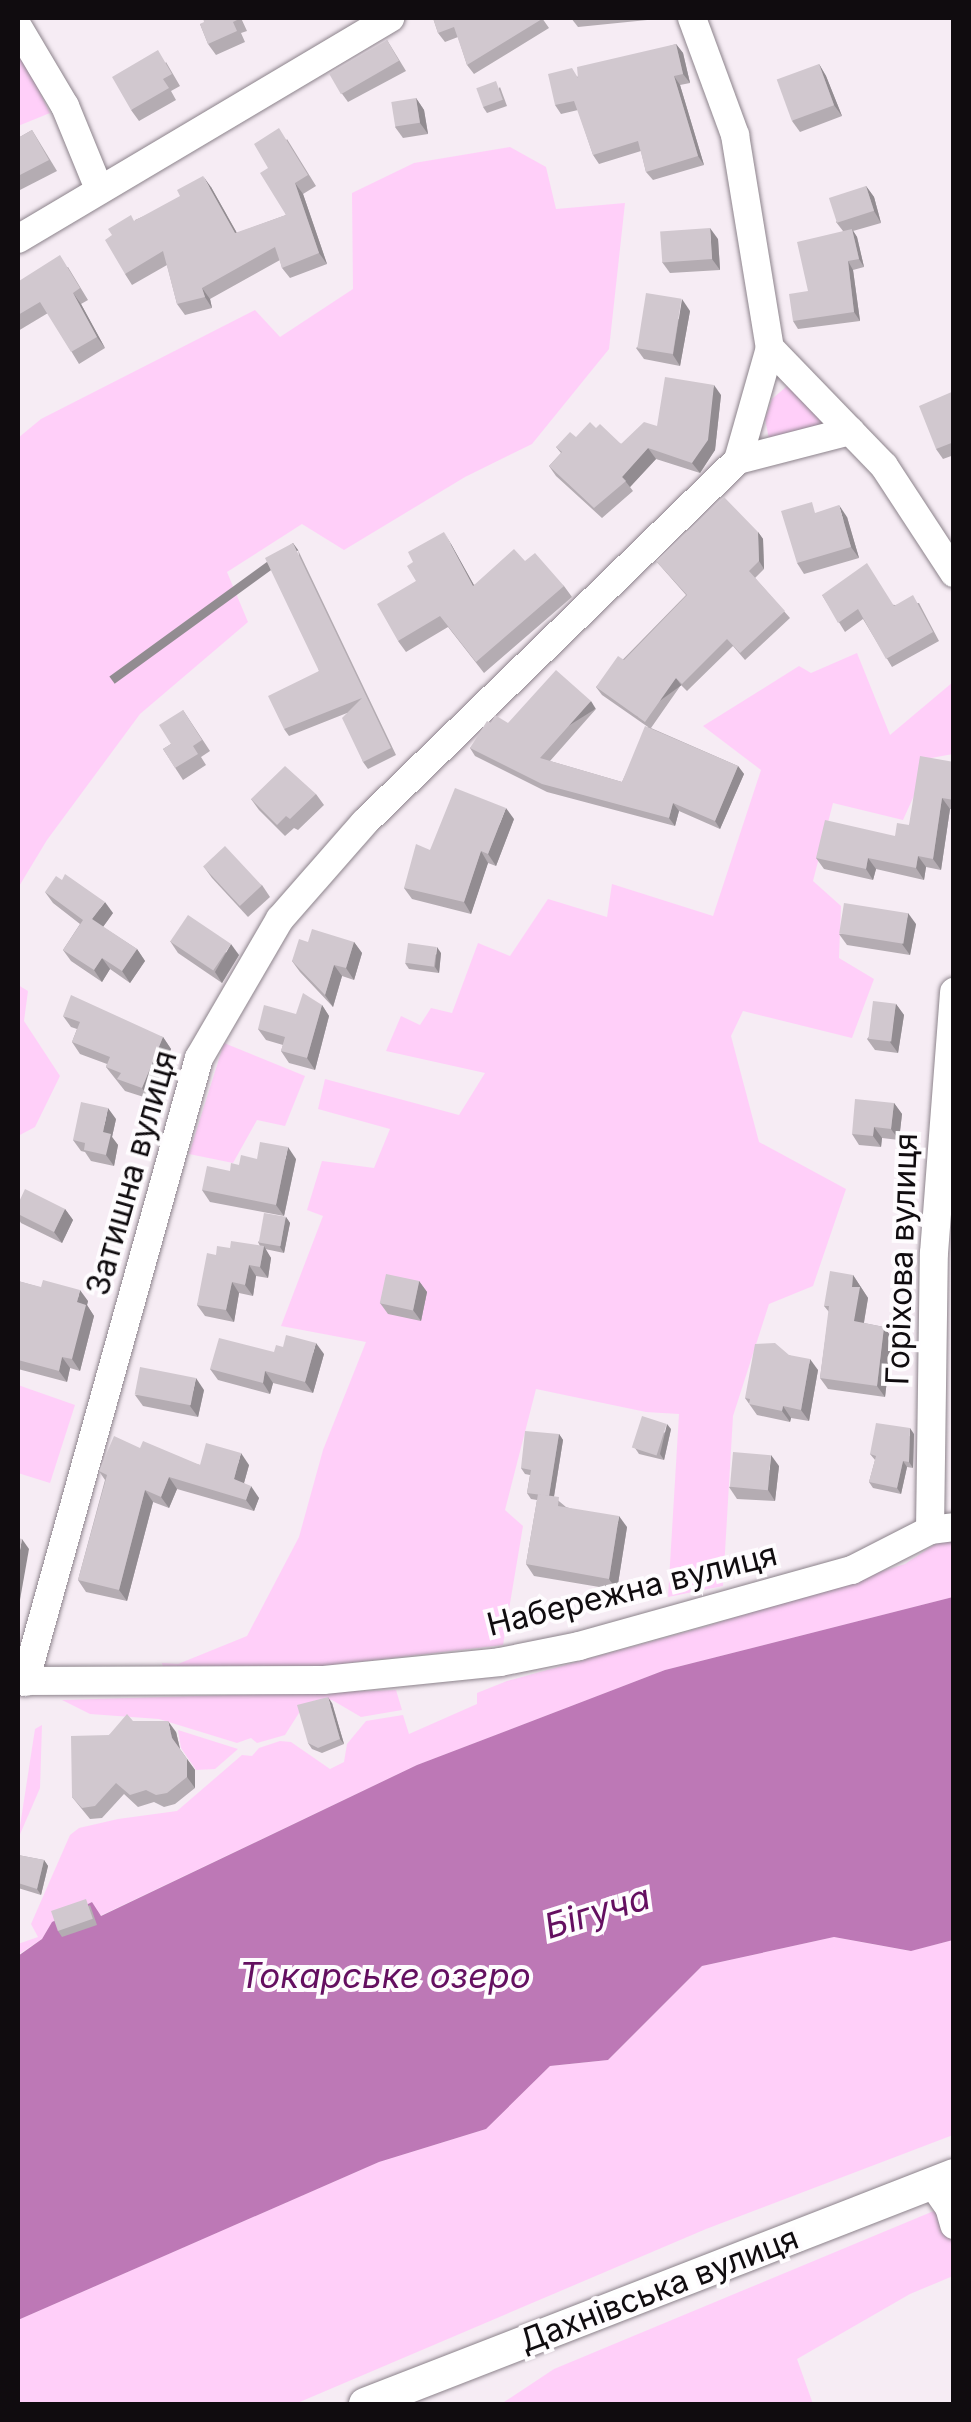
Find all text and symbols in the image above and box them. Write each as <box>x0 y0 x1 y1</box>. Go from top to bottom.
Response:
street label: Затишна вулиця <box>79 1046 185 1300</box>
street label: Горіхова вулиця <box>878 1132 926 1386</box>
street label: Набережна вулиця <box>483 1535 781 1645</box>
water label: Бігуча <box>539 1875 655 1947</box>
water label: Токарське озеро <box>239 1954 531 1996</box>
street label: Дахнівська вулиця <box>514 2219 804 2361</box>

